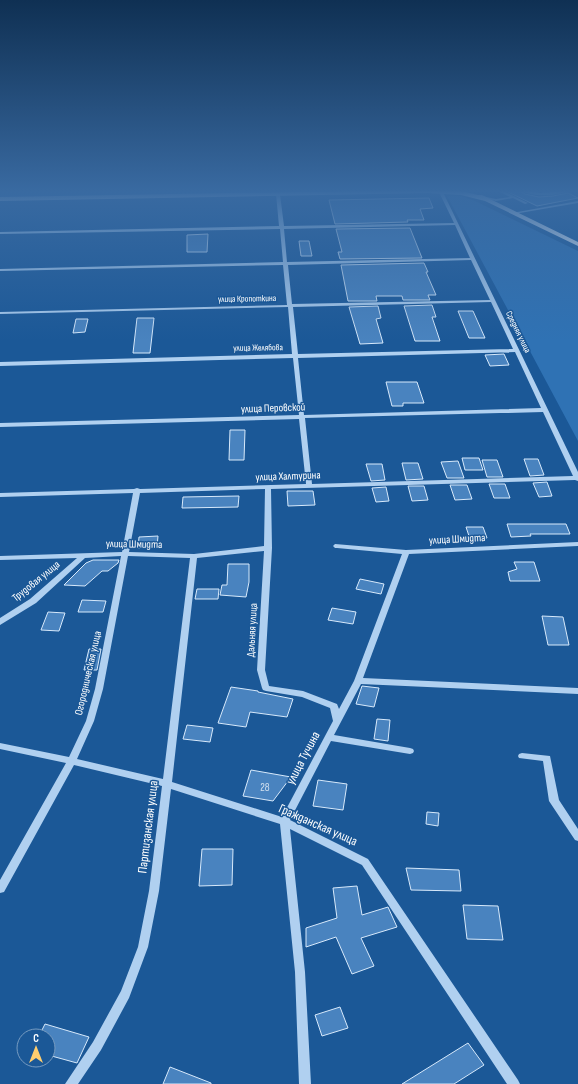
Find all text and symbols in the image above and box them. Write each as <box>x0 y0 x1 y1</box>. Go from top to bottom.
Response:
street label: улица Кропоткина <box>218 293 276 305</box>
street label: Средняя улица <box>503 309 533 355</box>
street label: улица Желябова <box>233 342 283 354</box>
street label: улица Перовской <box>241 400 306 416</box>
street label: улица Халтурина <box>255 468 321 484</box>
street label: улица Шмидта <box>428 531 486 547</box>
street label: улица Шмидта <box>106 537 162 551</box>
street label: Трудовая улица <box>9 558 63 604</box>
street label: Дальняя улица <box>244 603 260 657</box>
street label: Огородническая улица <box>72 630 104 716</box>
street label: улица Тучина <box>282 729 324 787</box>
street label: Партизанская улица <box>134 780 162 874</box>
house number: 28 <box>260 781 270 794</box>
street label: Гражданская улица <box>276 801 360 849</box>
north arrow <box>16 1028 56 1068</box>
text: С <box>33 1032 39 1045</box>

